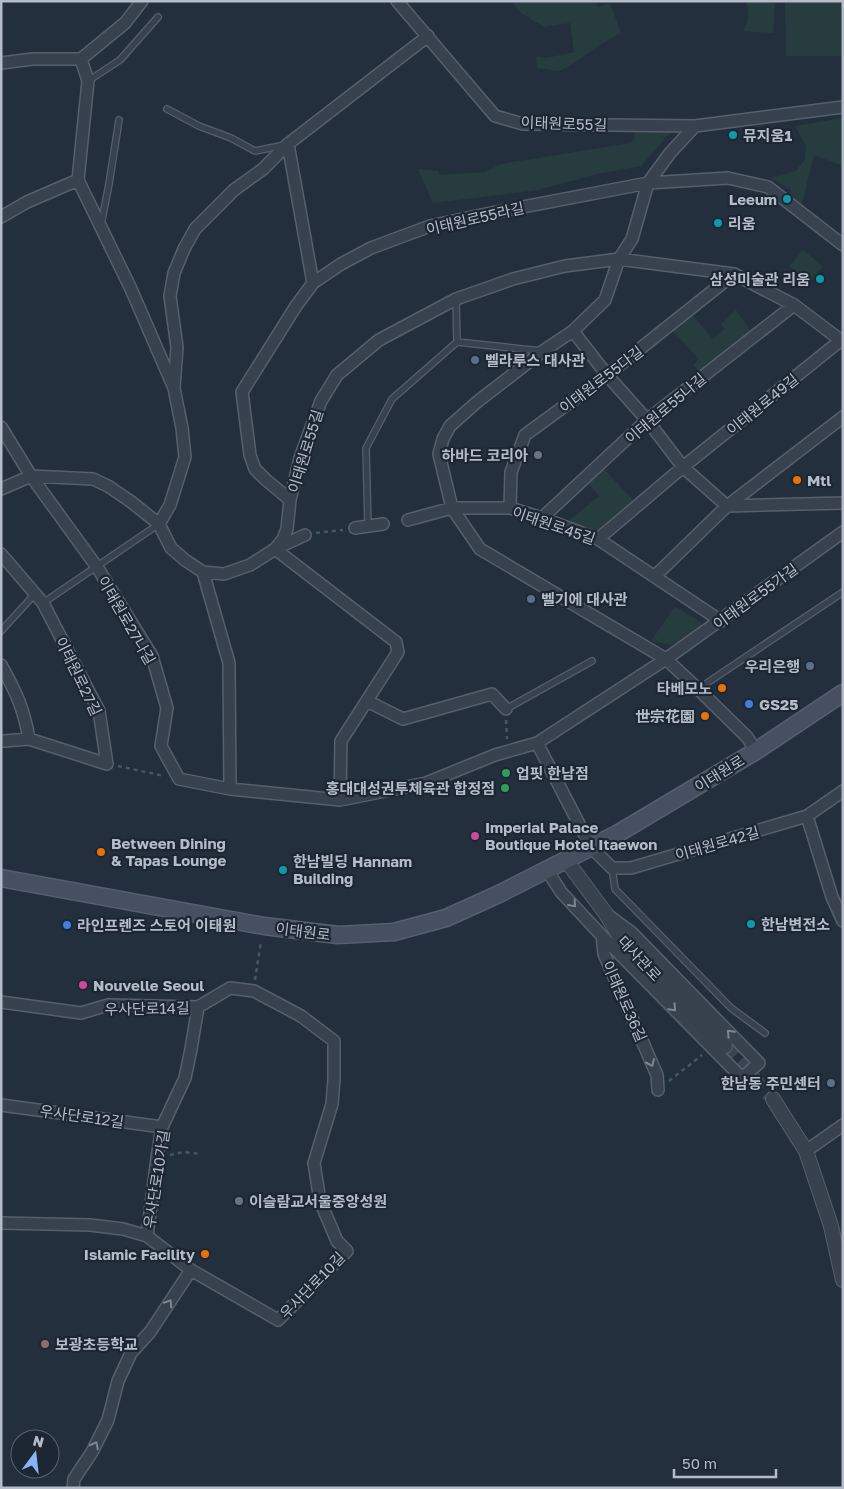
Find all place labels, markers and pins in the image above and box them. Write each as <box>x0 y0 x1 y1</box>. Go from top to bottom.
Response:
place label: 뮤지움1 <box>743 126 792 144</box>
marker: 뮤지움1 <box>727 129 739 141</box>
place label: Leeum <box>729 190 777 208</box>
marker: Leeum <box>781 193 793 205</box>
place label: 리움 <box>728 214 756 232</box>
marker: 리움 <box>712 217 724 229</box>
place label: 삼성미술관 리움 <box>710 270 810 288</box>
marker: 삼성미술관 리움 <box>814 273 826 285</box>
place label: 벨라루스 대사관 <box>485 351 586 369</box>
marker: 벨라루스 대사관 <box>469 354 481 366</box>
place label: 하바드 코리아 <box>441 446 528 464</box>
marker: 하바드 코리아 <box>532 449 544 461</box>
place label: Mtl <box>807 471 831 489</box>
marker: Mtl <box>791 474 803 486</box>
place label: 벨기에 대사관 <box>541 590 628 608</box>
marker: 벨기에 대사관 <box>525 593 537 605</box>
place label: 우리은행 <box>745 657 800 675</box>
marker: 우리은행 <box>804 660 816 672</box>
place label: 타베모노 <box>657 679 712 697</box>
marker: 타베모노 <box>716 682 728 694</box>
place label: GS25 <box>759 695 798 713</box>
marker: GS25 <box>743 698 755 710</box>
place label: 世宗花園 <box>635 707 695 725</box>
marker: 世宗花園 <box>699 710 711 722</box>
place label: 업핏 한남점 <box>516 764 589 782</box>
marker: 업핏 한남점 <box>500 767 512 779</box>
place label: 홍대대성권투체육관 합정점 <box>326 779 495 797</box>
marker: 홍대대성권투체육관 합정점 <box>499 782 511 794</box>
place label: Imperial Palace Boutique Hotel Itaewon <box>485 818 657 853</box>
marker: Imperial Palace Boutique Hotel Itaewon <box>469 830 481 842</box>
place label: Between Dining & Tapas Lounge <box>111 834 227 869</box>
marker: Between Dining & Tapas Lounge <box>95 846 107 858</box>
place label: 한남빌딩 Hannam Building <box>293 852 412 887</box>
marker: 한남빌딩 Hannam Building <box>277 864 289 876</box>
place label: 한남변전소 <box>761 915 830 933</box>
place label: 라인프렌즈 스토어 이태원 <box>77 916 236 934</box>
marker: 한남변전소 <box>745 918 757 930</box>
marker: 라인프렌즈 스토어 이태원 <box>61 919 73 931</box>
place label: Nouvelle Seoul <box>93 976 204 994</box>
marker: Nouvelle Seoul <box>77 979 89 991</box>
place label: 한남동 주민센터 <box>721 1074 821 1092</box>
marker: 한남동 주민센터 <box>825 1077 837 1089</box>
place label: 이슬람교서울중앙성원 <box>249 1192 387 1210</box>
marker: 이슬람교서울중앙성원 <box>233 1195 245 1207</box>
place label: Islamic Facility <box>84 1245 195 1263</box>
marker: Islamic Facility <box>199 1248 211 1260</box>
place label: 보광초등학교 <box>55 1335 138 1353</box>
marker: 보광초등학교 <box>39 1338 51 1350</box>

